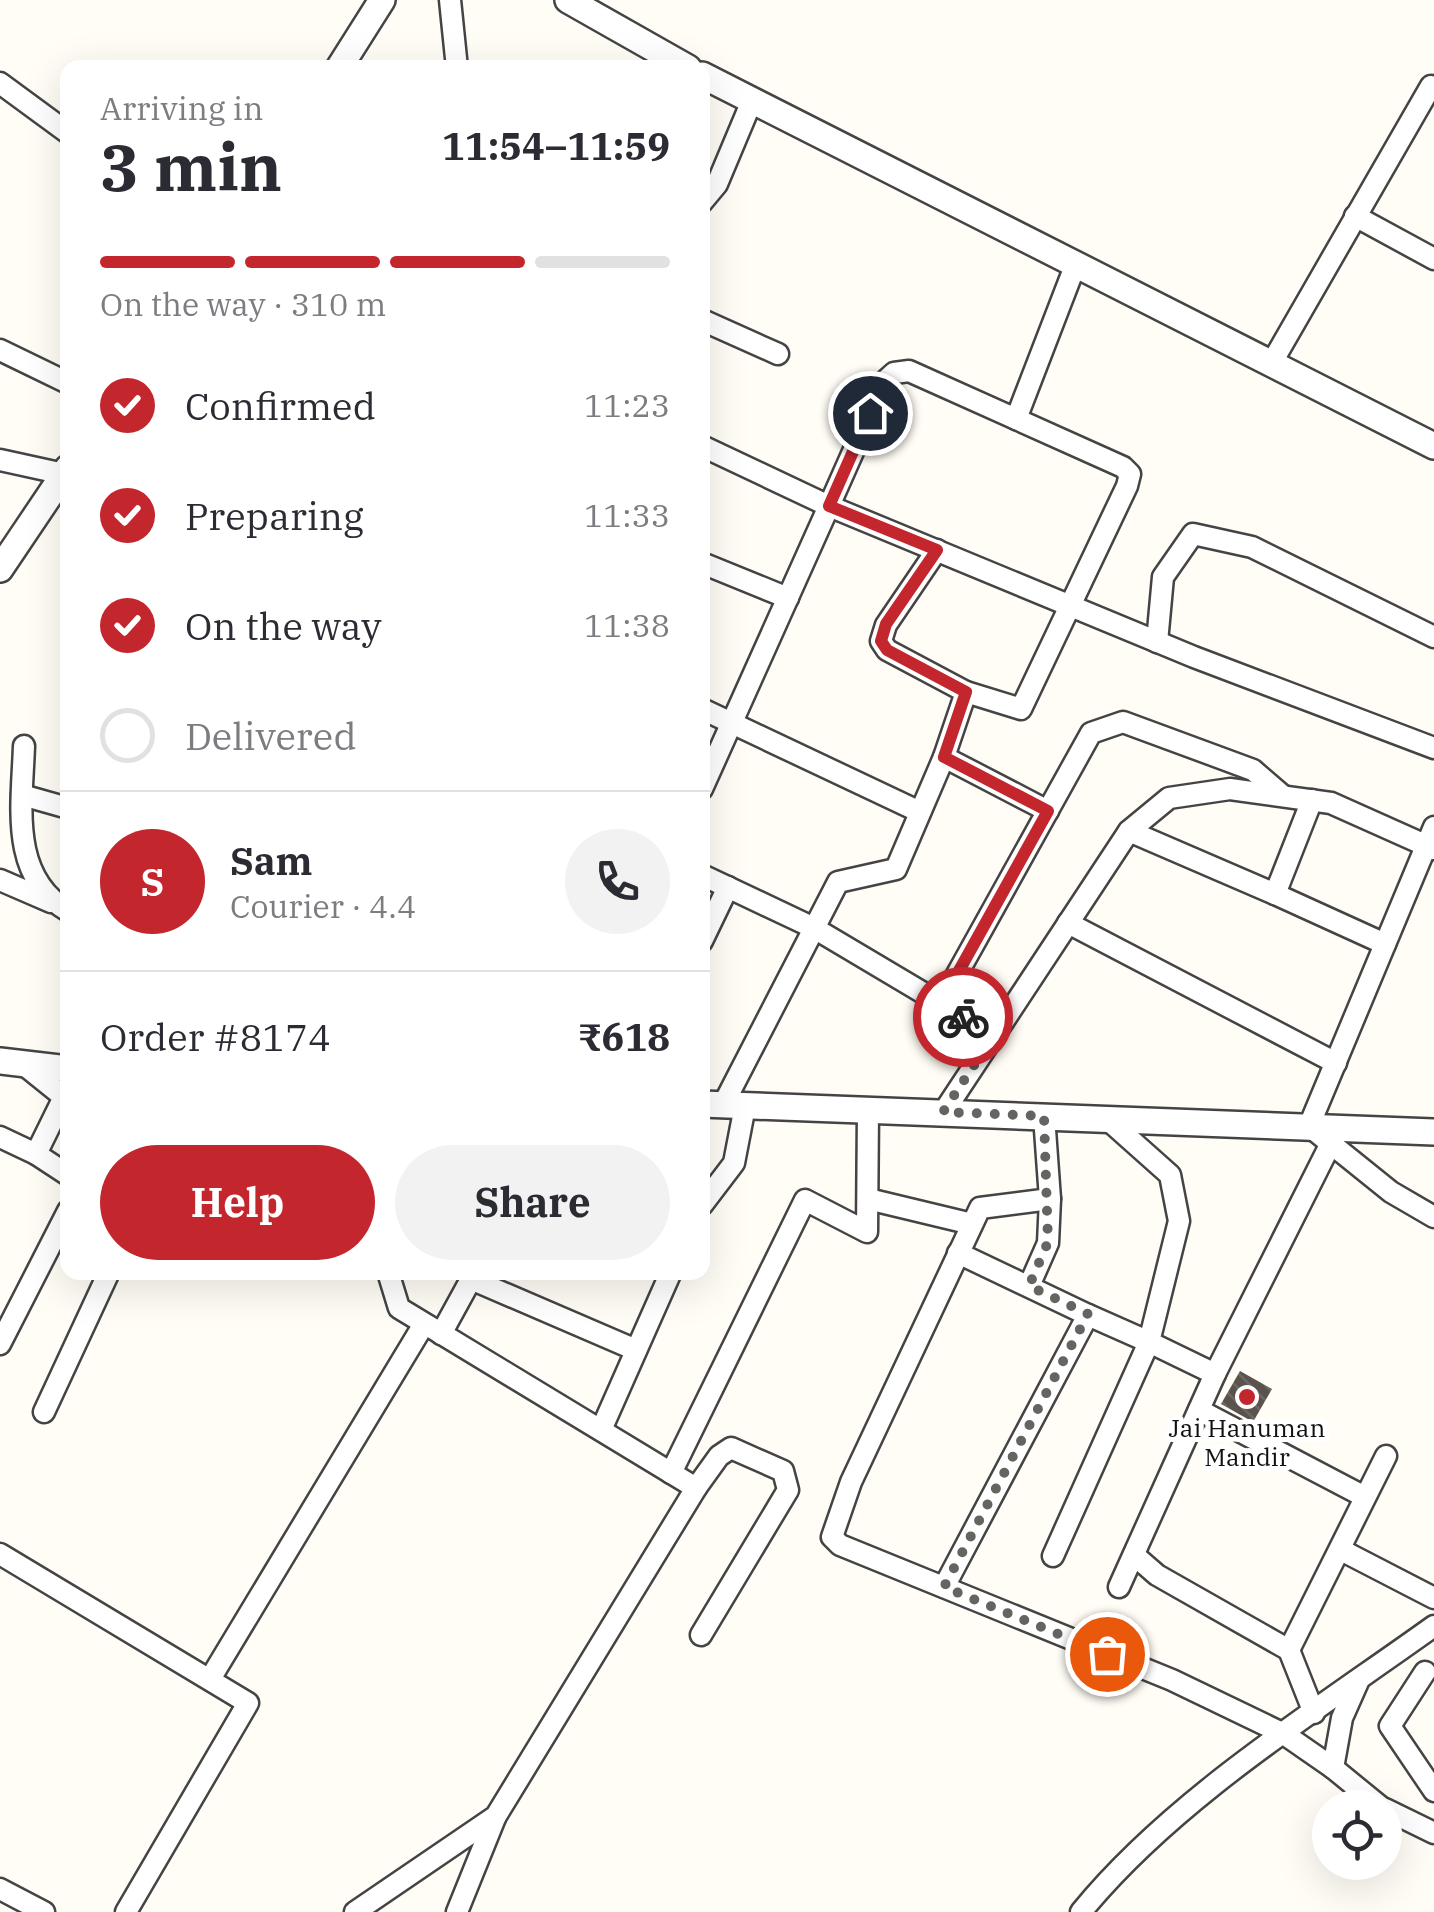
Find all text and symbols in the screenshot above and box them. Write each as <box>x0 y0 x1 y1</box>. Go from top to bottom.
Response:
text: Arriving in <box>100 87 263 129</box>
text: 11:54–11:59 <box>442 121 670 170</box>
text: 3 min <box>100 124 282 209</box>
text: On the way · 310 m <box>100 283 386 325</box>
pin <box>828 371 913 456</box>
icon: check <box>100 378 155 433</box>
text: Confirmed <box>185 381 376 430</box>
text: 11:23 <box>584 384 670 426</box>
icon: home <box>843 386 898 441</box>
icon: check <box>100 488 155 543</box>
text: Preparing <box>185 491 364 540</box>
text: 11:33 <box>584 494 670 536</box>
icon: check <box>100 598 155 653</box>
text: On the way <box>185 601 382 650</box>
text: 11:38 <box>584 604 670 646</box>
text: Delivered <box>185 711 357 760</box>
button: phone <box>565 829 670 934</box>
text: Sam <box>230 836 313 885</box>
text: S <box>141 857 164 906</box>
text: Courier · 4.4 <box>230 885 416 927</box>
courier <box>913 967 1013 1067</box>
icon: bike <box>936 990 991 1045</box>
text: Order #8174 <box>100 1012 331 1061</box>
text: ₹618 <box>577 1012 670 1061</box>
button: Help <box>100 1145 375 1260</box>
button: Share <box>395 1145 670 1260</box>
marker: Jai Hanuman Mandir <box>1236 1386 1258 1408</box>
place label: Jai Hanuman Mandir <box>1169 1411 1325 1473</box>
pin <box>1065 1612 1150 1697</box>
icon: bag <box>1080 1627 1135 1682</box>
map controls <box>1312 1790 1402 1880</box>
button: locate <box>1312 1790 1402 1880</box>

